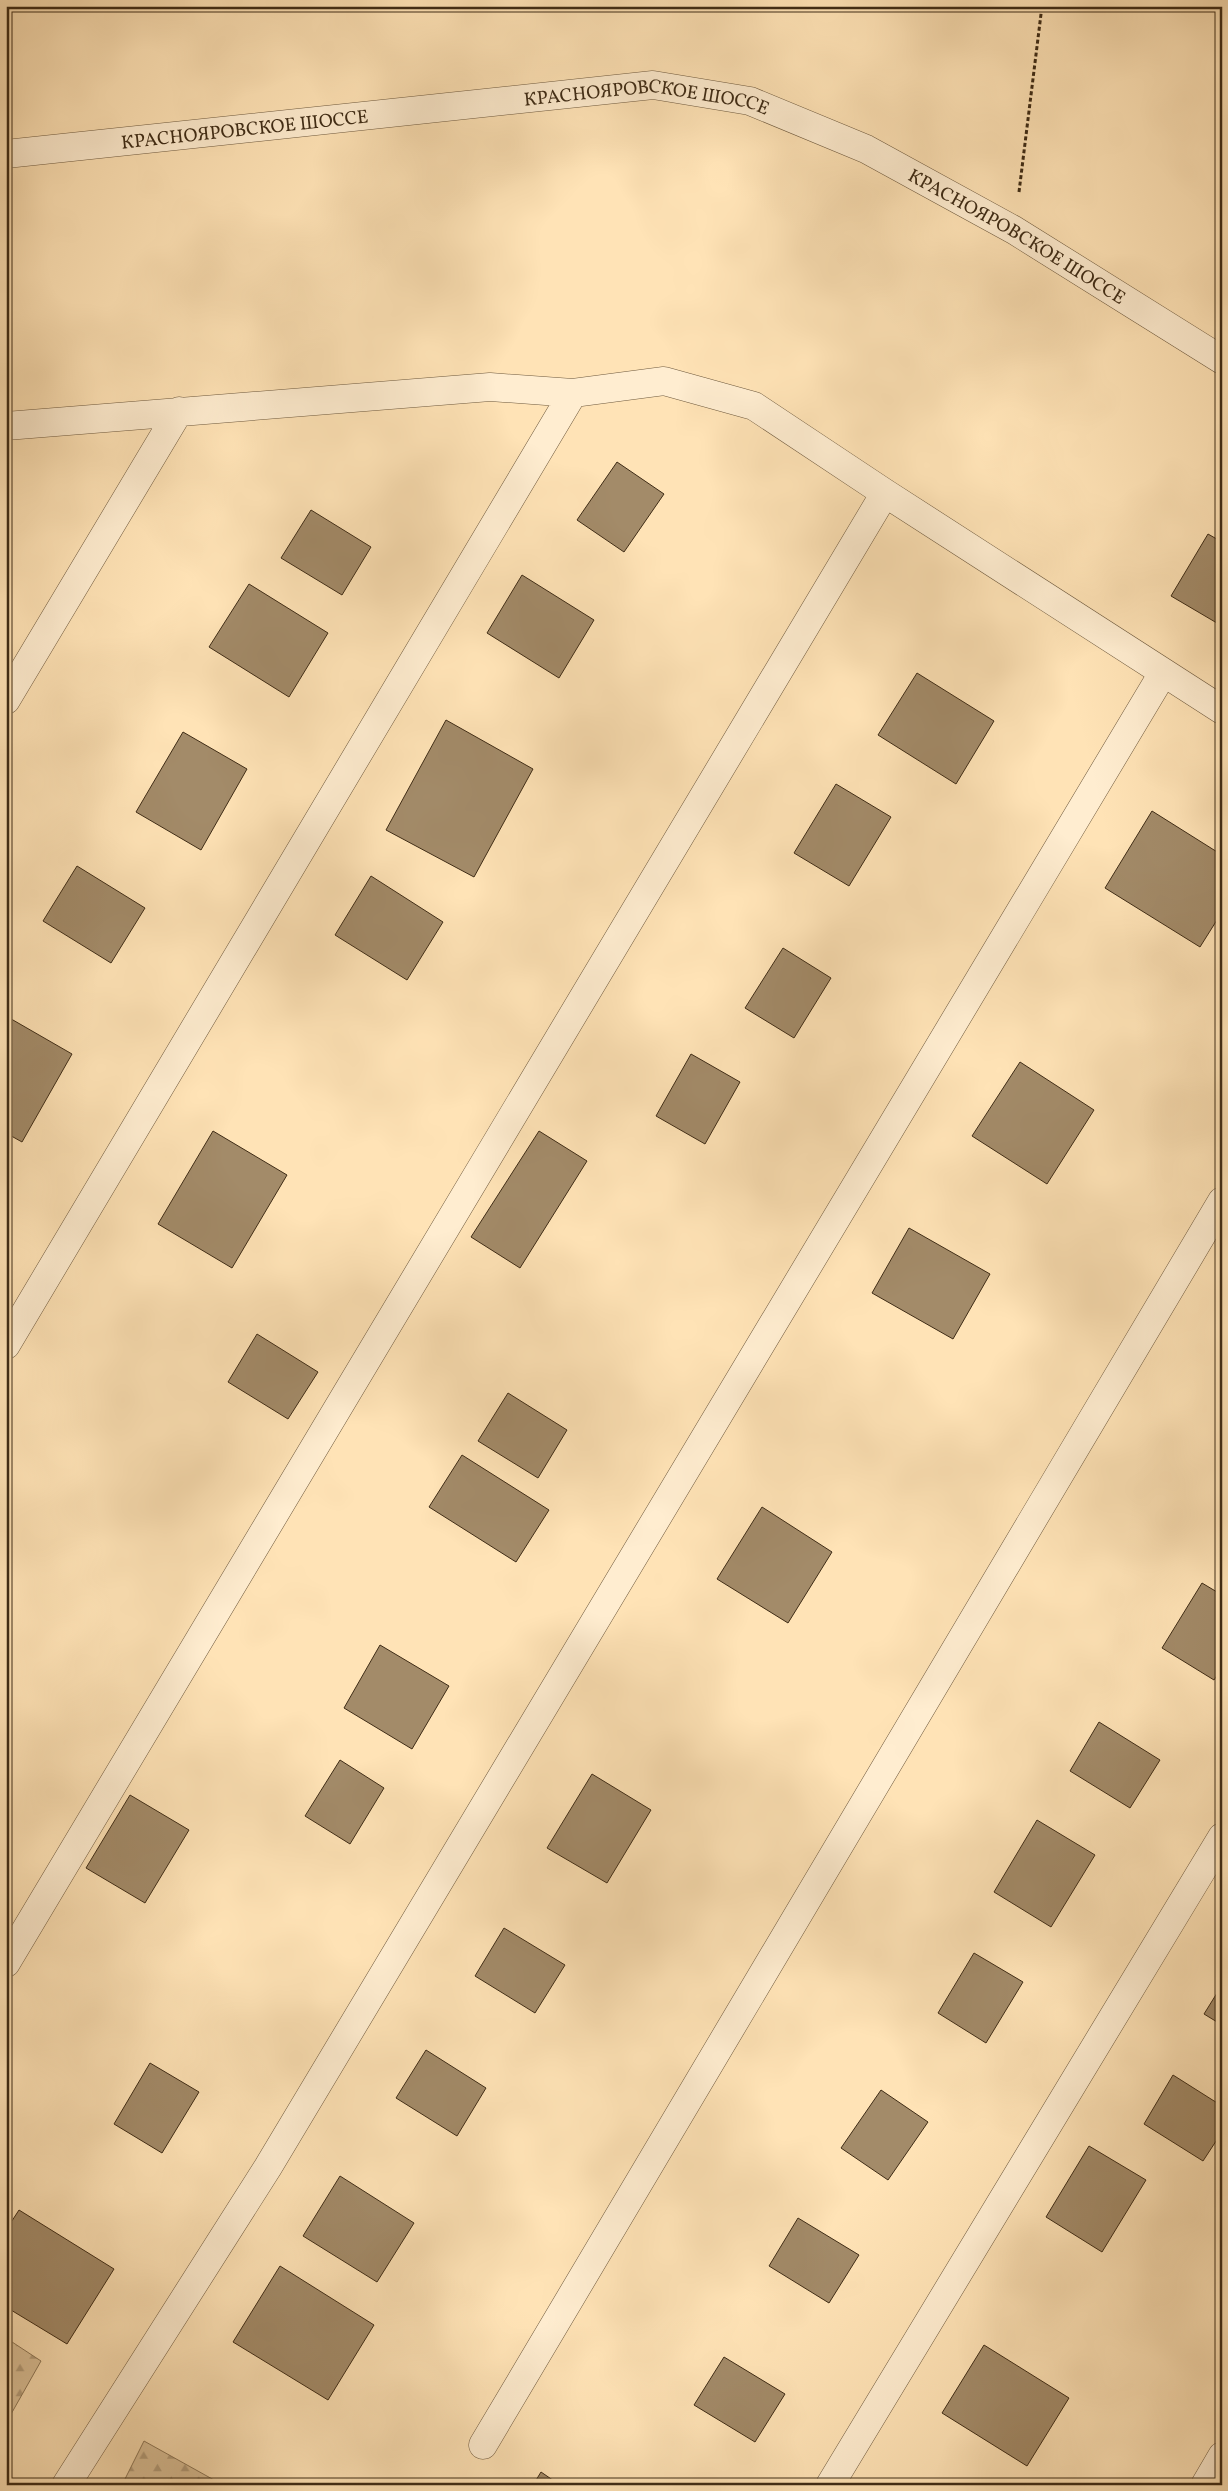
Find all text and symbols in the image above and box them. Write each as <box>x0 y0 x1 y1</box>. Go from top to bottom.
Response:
street label: КРАСНОЯРОВСКОЕ ШОССЕ <box>523 73 773 123</box>
street label: КРАСНОЯРОВСКОЕ ШОССЕ <box>120 104 370 157</box>
street label: КРАСНОЯРОВСКОЕ ШОССЕ <box>903 163 1130 312</box>

